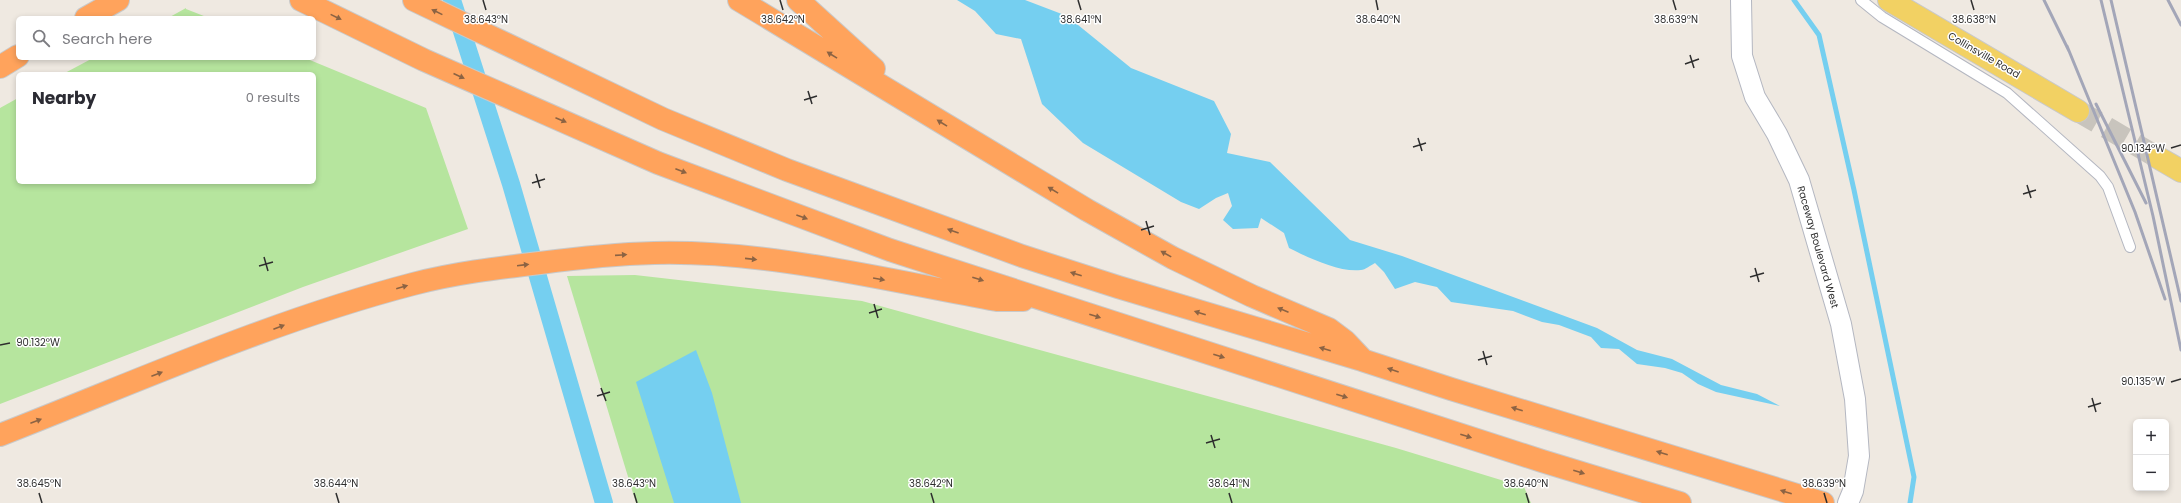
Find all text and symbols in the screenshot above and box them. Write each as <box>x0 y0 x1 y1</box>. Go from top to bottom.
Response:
one-way arrow <box>432 9 443 15</box>
text: 38.643°N <box>464 12 508 27</box>
text: 38.642°N <box>761 12 805 27</box>
text: 38.641°N <box>1060 12 1102 27</box>
text: 38.640°N <box>1356 12 1400 27</box>
text: 38.639°N <box>1654 12 1698 27</box>
text: 38.638°N <box>1952 12 1996 27</box>
one-way arrow <box>330 14 342 20</box>
search box <box>16 16 316 60</box>
icon: search <box>30 27 52 49</box>
text: Search here <box>62 28 152 49</box>
street label: Collinsville Road <box>1945 28 2023 82</box>
one-way arrow <box>826 52 838 59</box>
one-way arrow <box>454 73 465 79</box>
text: Nearby <box>32 86 96 110</box>
text: 0 results <box>246 88 300 107</box>
one-way arrow <box>555 118 567 124</box>
one-way arrow <box>937 119 947 127</box>
text: 90.134°W <box>2121 141 2165 156</box>
one-way arrow <box>675 169 687 175</box>
street label: Raceway Boulevard West <box>1793 184 1843 310</box>
one-way arrow <box>1047 187 1059 194</box>
one-way arrow <box>796 215 808 221</box>
one-way arrow <box>947 228 959 234</box>
one-way arrow <box>1160 251 1172 258</box>
one-way arrow <box>615 252 627 259</box>
one-way arrow <box>745 256 757 262</box>
one-way arrow <box>516 262 529 268</box>
one-way arrow <box>1070 270 1082 276</box>
one-way arrow <box>873 276 885 282</box>
one-way arrow <box>972 276 984 282</box>
one-way arrow <box>397 284 409 290</box>
one-way arrow <box>1277 306 1289 312</box>
one-way arrow <box>1194 310 1206 316</box>
one-way arrow <box>1089 314 1101 320</box>
one-way arrow <box>273 323 285 329</box>
text: 90.132°W <box>16 335 60 350</box>
one-way arrow <box>1319 346 1331 352</box>
one-way arrow <box>1213 354 1225 360</box>
one-way arrow <box>1387 367 1399 373</box>
one-way arrow <box>152 370 164 376</box>
text: 90.135°W <box>2121 374 2165 389</box>
one-way arrow <box>1337 394 1349 400</box>
one-way arrow <box>1511 406 1523 412</box>
one-way arrow <box>31 418 43 424</box>
map controls <box>2133 419 2169 491</box>
button: + <box>2133 419 2169 455</box>
one-way arrow <box>1460 434 1472 440</box>
one-way arrow <box>1655 450 1667 456</box>
button: − <box>2133 455 2169 491</box>
one-way arrow <box>1574 469 1586 475</box>
text: 38.645°N <box>17 476 61 491</box>
text: 38.644°N <box>314 476 358 491</box>
text: 38.643°N <box>612 476 656 491</box>
text: 38.642°N <box>909 476 953 491</box>
text: 38.641°N <box>1208 476 1250 491</box>
text: 38.640°N <box>1504 476 1548 491</box>
text: 38.639°N <box>1802 476 1846 491</box>
one-way arrow <box>1780 488 1792 494</box>

